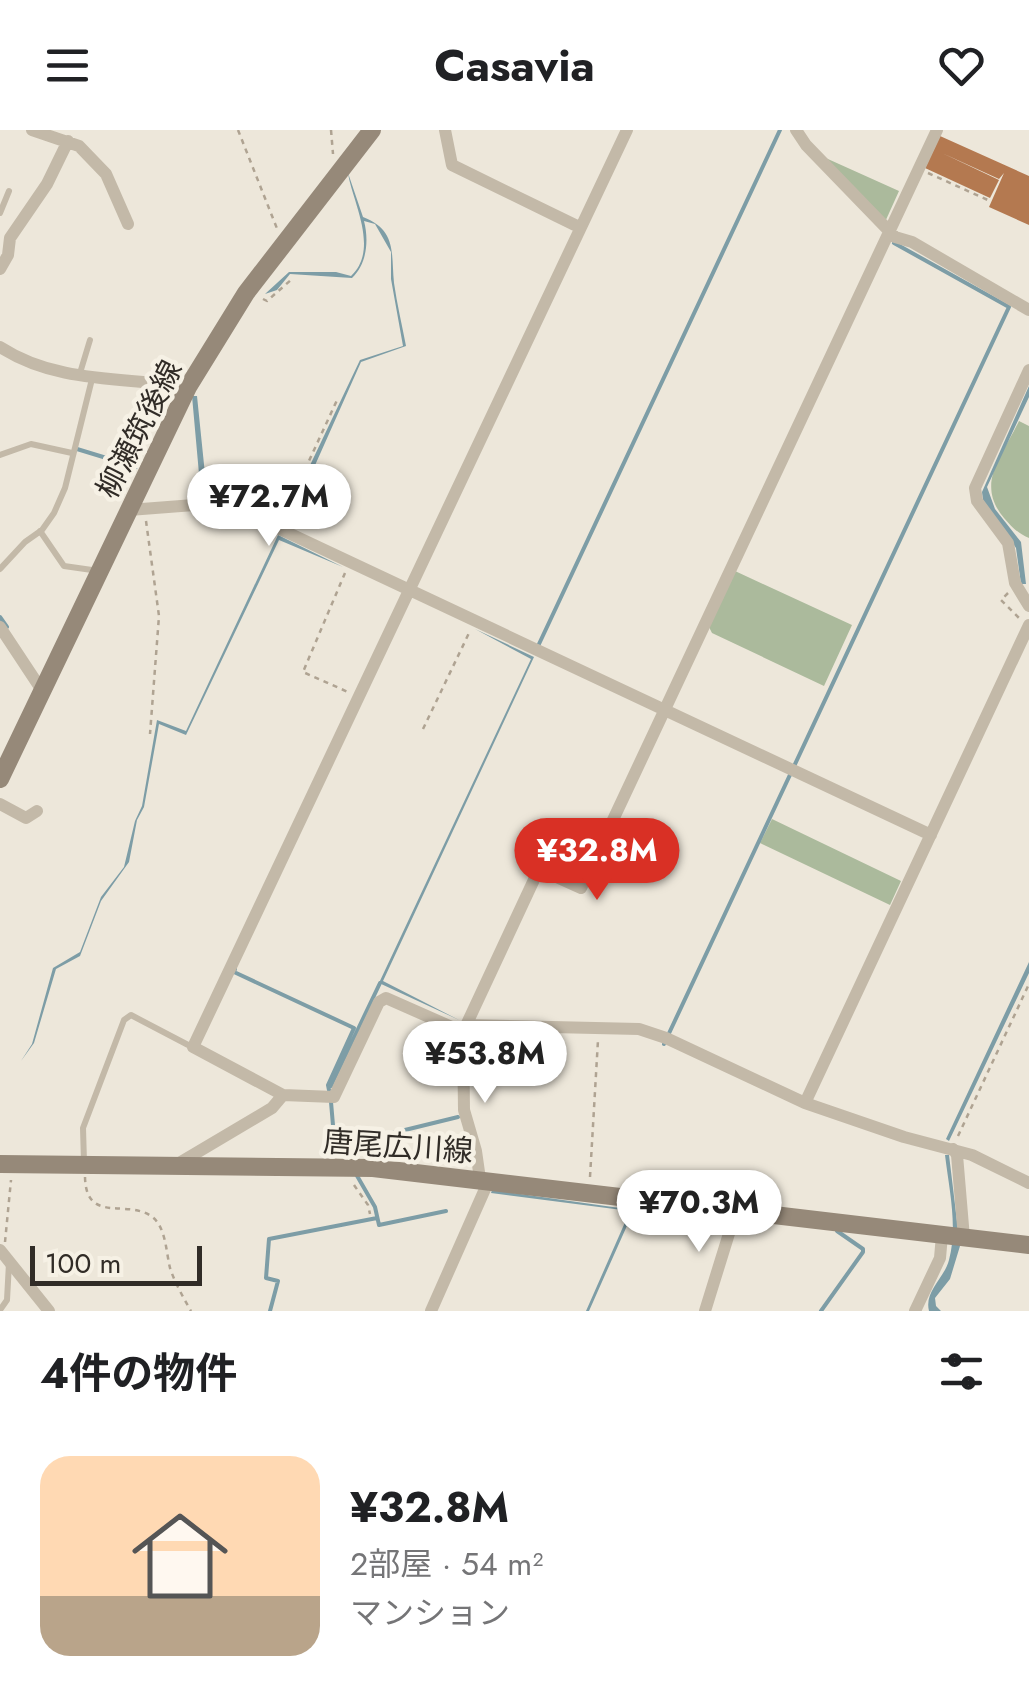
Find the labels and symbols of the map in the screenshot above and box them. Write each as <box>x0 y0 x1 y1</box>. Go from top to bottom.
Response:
street label: 柳瀬筑後線 <box>86 352 192 506</box>
pin: ¥72.7M <box>188 464 350 549</box>
pin: ¥32.8M <box>516 818 678 903</box>
pin: ¥53.8M <box>404 1021 566 1106</box>
street label: 唐尾広川線 <box>322 1119 474 1173</box>
pin: ¥70.3M <box>618 1170 780 1255</box>
scale bar <box>30 1241 202 1286</box>

